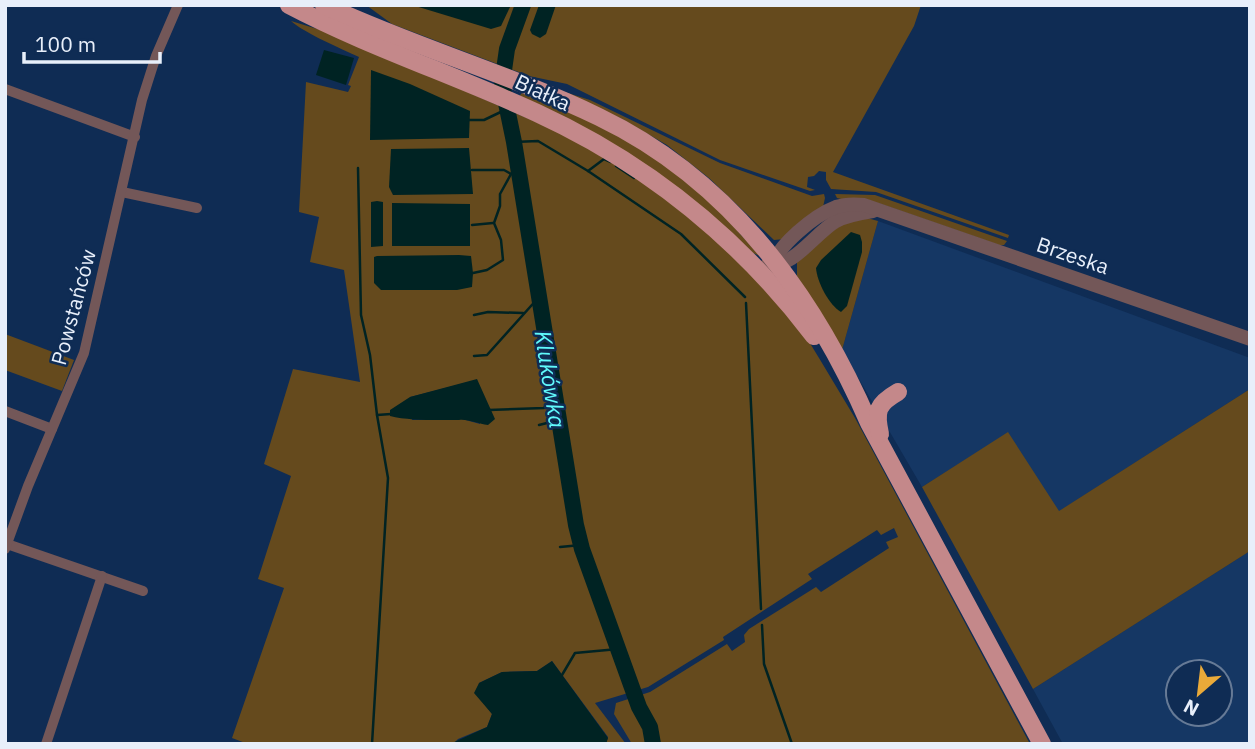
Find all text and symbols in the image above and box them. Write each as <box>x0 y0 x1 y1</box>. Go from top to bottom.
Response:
scale bar <box>24 21 161 65</box>
text: 100 m <box>35 30 96 58</box>
street label: Białka <box>511 67 575 117</box>
street label: Brzeska <box>1033 230 1113 280</box>
street label: Powstańców <box>44 246 102 368</box>
water label: Klukówka <box>528 328 574 430</box>
north arrow <box>1164 658 1234 728</box>
text: N <box>1179 694 1203 722</box>

